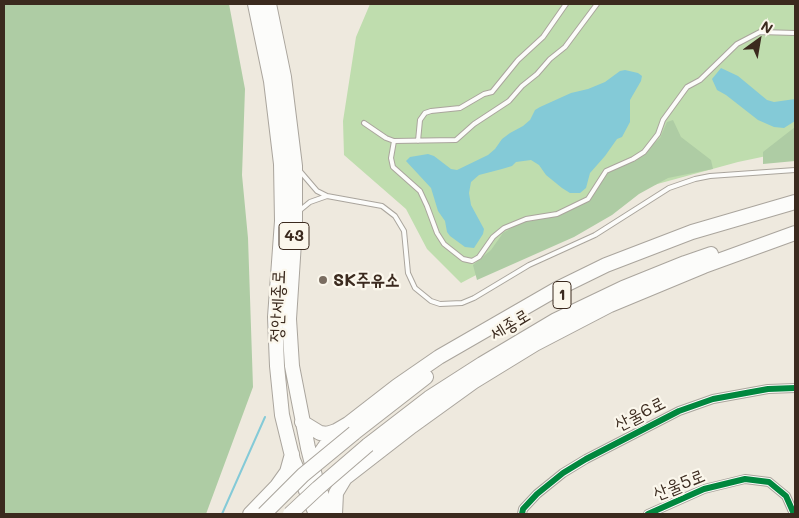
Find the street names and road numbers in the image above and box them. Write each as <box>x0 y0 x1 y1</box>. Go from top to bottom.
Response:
road number: 43 <box>279 222 309 250</box>
street label: 정안세종로 <box>266 269 290 343</box>
road number: 1 <box>553 282 571 308</box>
street label: 세종로 <box>486 305 534 345</box>
street label: 산울6로 <box>611 392 669 436</box>
street label: 산울5로 <box>650 465 708 505</box>

